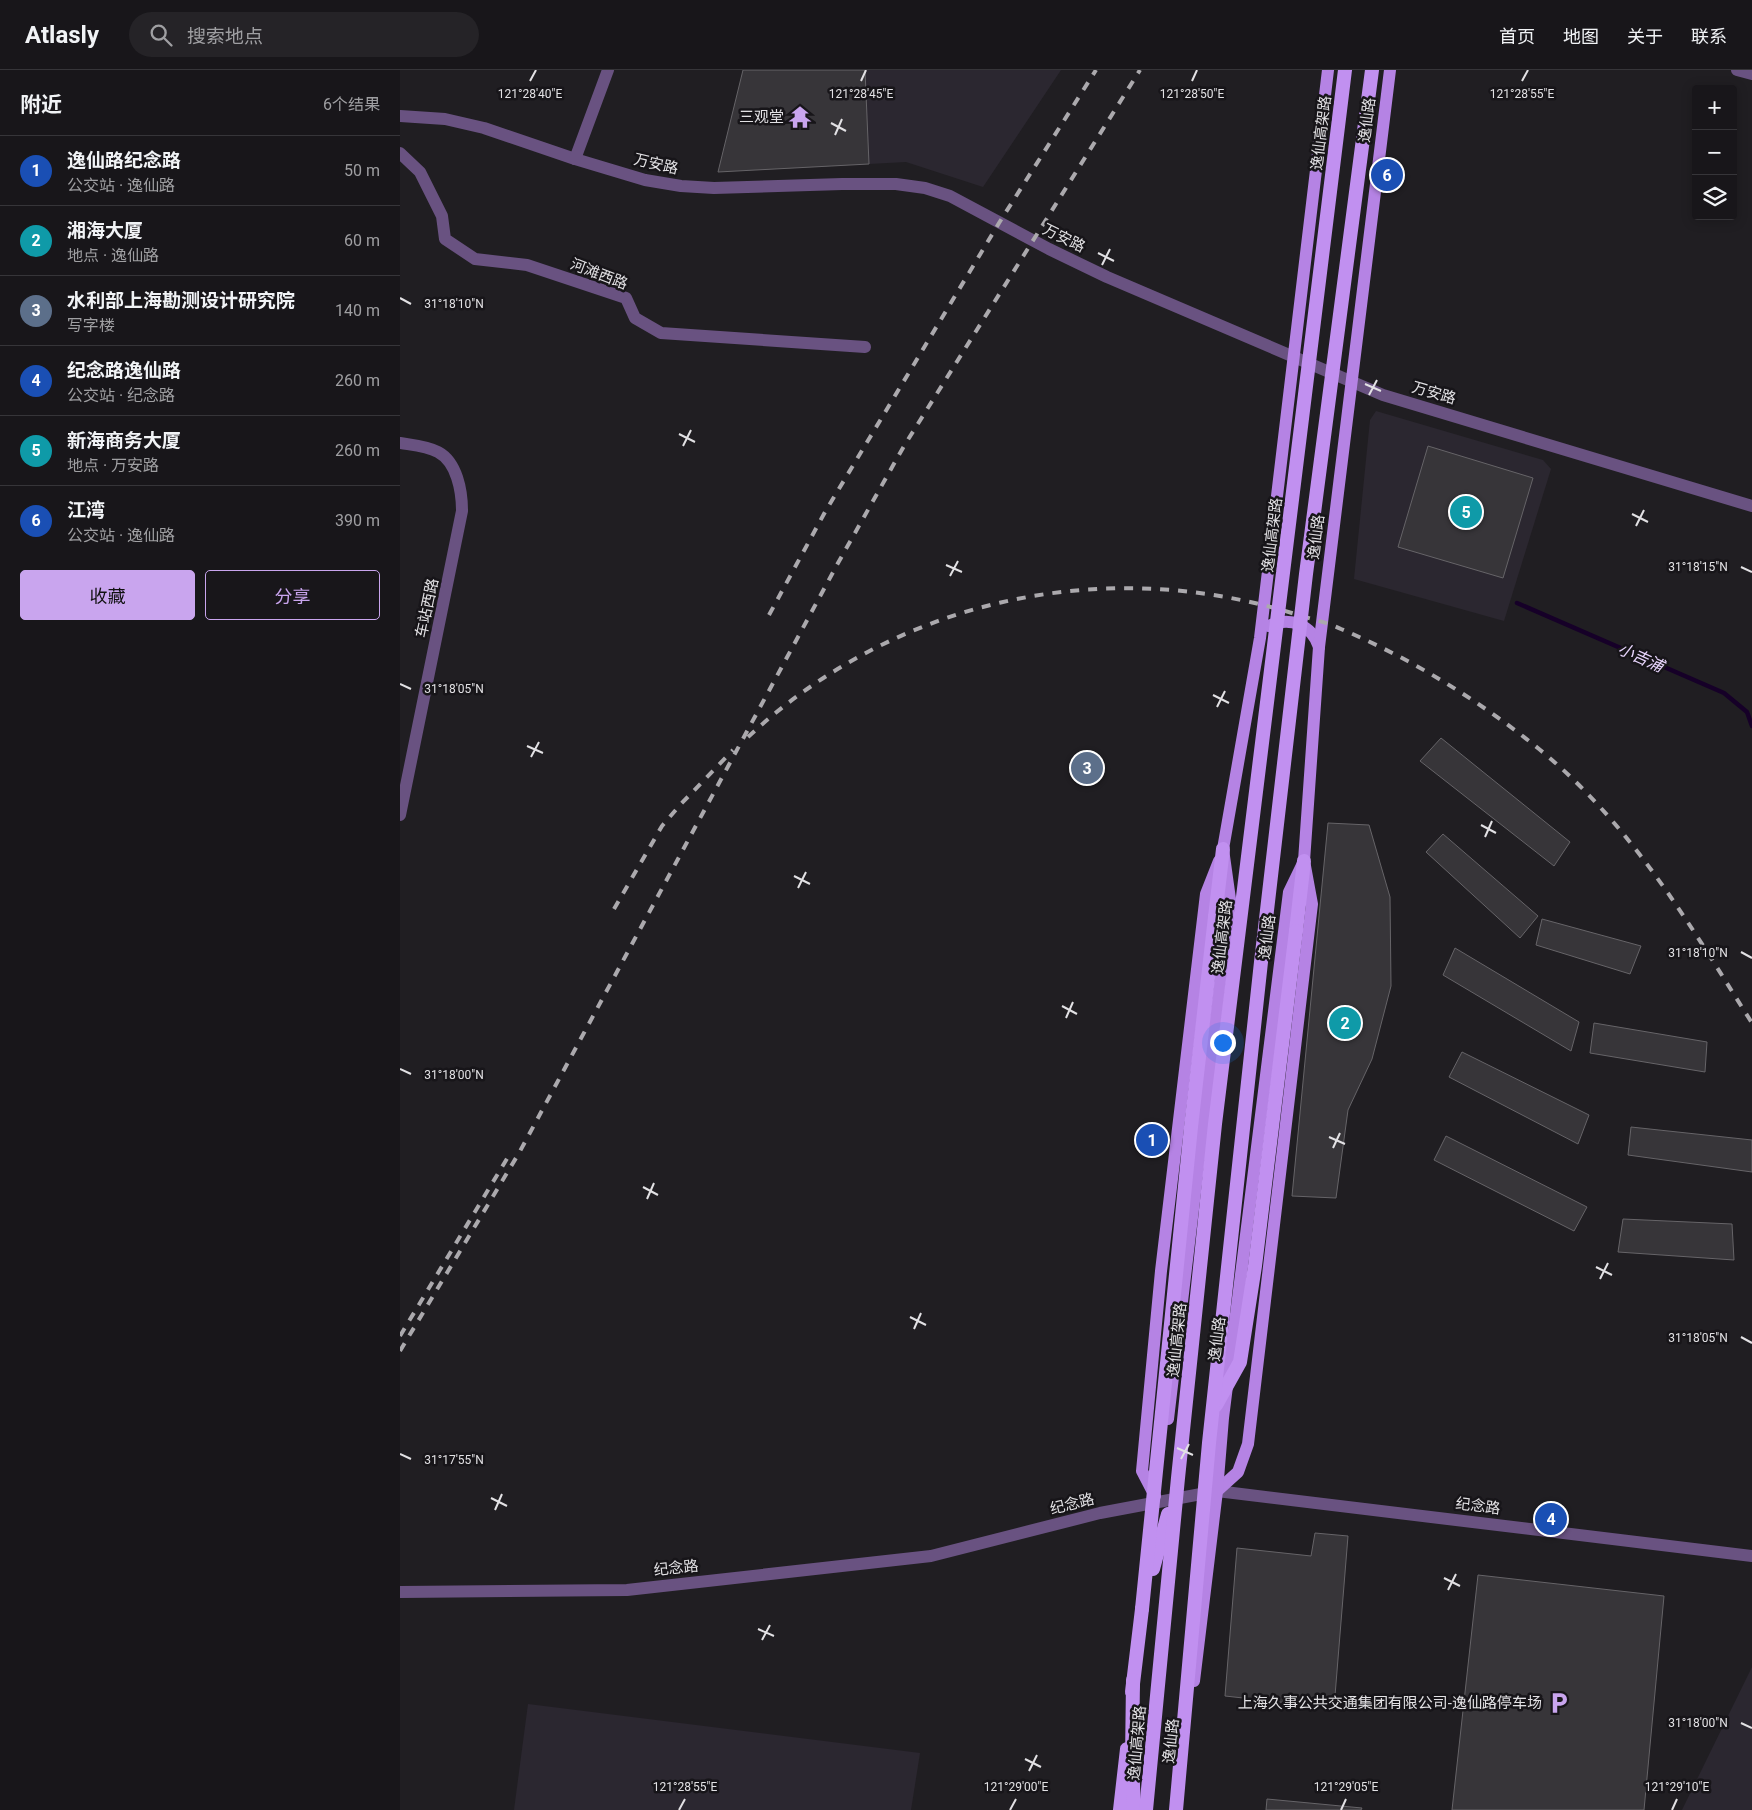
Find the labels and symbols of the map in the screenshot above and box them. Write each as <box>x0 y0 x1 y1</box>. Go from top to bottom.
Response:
text: 121°28'40"E <box>498 87 562 101</box>
text: 121°28'45"E <box>829 87 893 101</box>
text: 121°28'50"E <box>1160 87 1224 101</box>
text: 121°28'55"E <box>1490 87 1554 101</box>
street label: 逸仙高架路 <box>1307 95 1335 171</box>
street label: 逸仙路 <box>1355 97 1379 143</box>
temple icon: 三观堂 <box>787 104 813 130</box>
place label: 三观堂 <box>739 108 784 126</box>
street label: 万安路 <box>632 150 680 178</box>
pin: 6 <box>1371 156 1403 194</box>
street label: 万安路 <box>1040 220 1088 256</box>
street label: 河滩西路 <box>568 255 630 293</box>
text: 31°18'10"N <box>424 297 484 311</box>
street label: 万安路 <box>1410 378 1458 408</box>
pin: 5 <box>1450 493 1482 531</box>
street label: 逸仙高架路 <box>1258 497 1286 573</box>
street label: 逸仙路 <box>1304 514 1328 560</box>
text: 31°18'15"N <box>1668 560 1728 574</box>
street label: 车站西路 <box>412 577 442 639</box>
water label: 小吉浦 <box>1615 639 1669 677</box>
text: 31°18'05"N <box>424 682 484 696</box>
pin: 3 <box>1071 749 1103 787</box>
street label: 逸仙高架路 <box>1208 899 1236 975</box>
street label: 逸仙路 <box>1255 914 1279 960</box>
text: 31°18'10"N <box>1668 946 1728 960</box>
pin: 2 <box>1329 1004 1361 1042</box>
your location <box>1210 1030 1236 1056</box>
text: 31°18'00"N <box>424 1068 484 1082</box>
pin: 1 <box>1136 1121 1168 1159</box>
street label: 逸仙高架路 <box>1164 1302 1190 1378</box>
street label: 逸仙路 <box>1205 1316 1229 1362</box>
text: 31°18'05"N <box>1668 1331 1728 1345</box>
text: 31°17'55"N <box>424 1453 484 1467</box>
street label: 纪念路 <box>1048 1490 1096 1518</box>
street label: 纪念路 <box>1455 1494 1501 1518</box>
pin: 4 <box>1535 1500 1567 1538</box>
street label: 纪念路 <box>653 1557 699 1579</box>
parking icon: 上海久事公共交通集团有限公司-逸仙路停车场 <box>1546 1690 1572 1716</box>
place label: 上海久事公共交通集团有限公司-逸仙路停车场 <box>1238 1694 1542 1712</box>
street label: 逸仙高架路 <box>1125 1705 1149 1781</box>
text: 31°18'00"N <box>1668 1716 1728 1730</box>
street label: 逸仙路 <box>1160 1718 1182 1764</box>
text: 121°28'55"E <box>653 1780 717 1794</box>
text: 121°29'00"E <box>984 1780 1048 1794</box>
text: 121°29'05"E <box>1314 1780 1378 1794</box>
text: 121°29'10"E <box>1645 1780 1709 1794</box>

